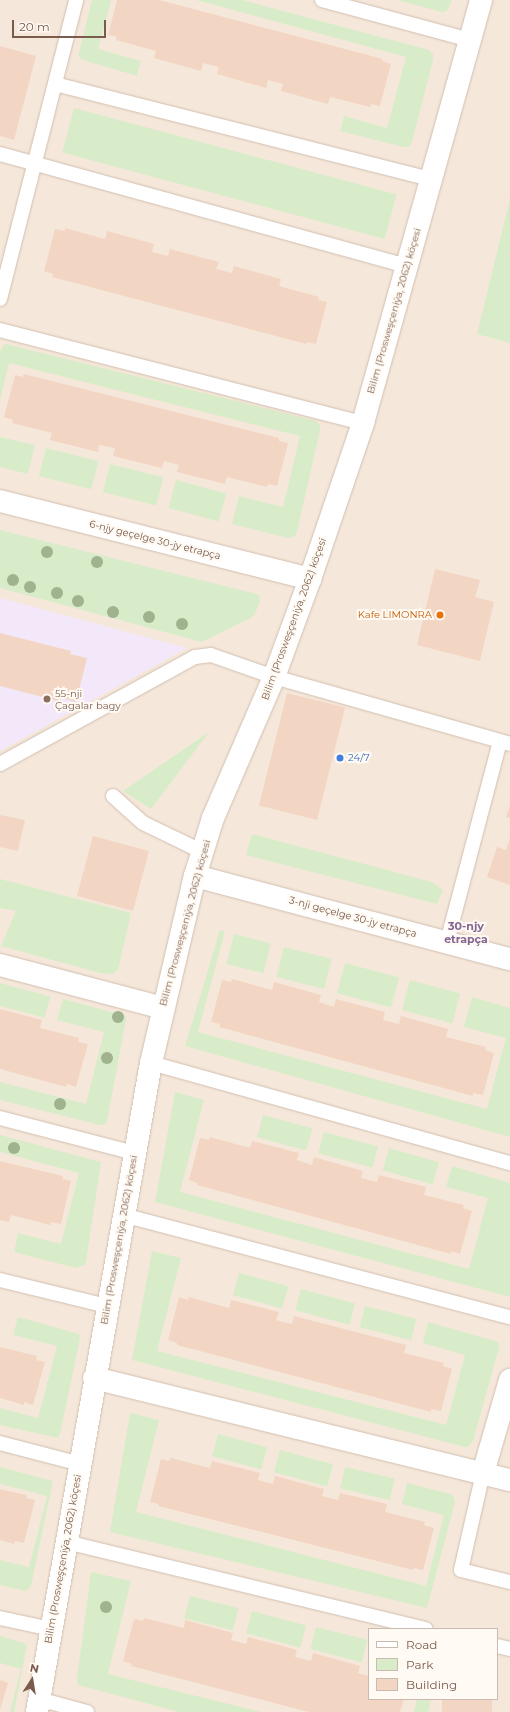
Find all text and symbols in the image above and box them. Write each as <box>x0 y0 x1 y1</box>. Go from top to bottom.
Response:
scale bar <box>14 12 108 38</box>
text: 20 m <box>19 19 50 34</box>
street label: Bilim (Prosweşçeniýa, 2062) köçesi <box>365 227 423 395</box>
street label: 6-njy geçelge 30-jy etrapça <box>88 518 222 562</box>
street label: Bilim (Prosweşçeniýa, 2062) köçesi <box>259 536 329 702</box>
place label: Kafe LIMONRA <box>358 609 432 621</box>
marker: Kafe LIMONRA <box>435 610 445 620</box>
place label: 55-nji Çagalar bagy <box>55 687 121 710</box>
marker: 55-nji Çagalar bagy <box>42 694 52 704</box>
place label: 24/7 <box>348 752 370 764</box>
marker: 24/7 <box>335 753 345 763</box>
street label: Bilim (Prosweşçeniýa, 2062) köçesi <box>157 839 213 1007</box>
street label: 3-nji geçelge 30-jy etrapça <box>288 894 418 940</box>
district label: 30-njy etrapça <box>444 920 488 946</box>
street label: Bilim (Prosweşçeniýa, 2062) köçesi <box>98 1154 140 1326</box>
street label: Bilim (Prosweşçeniýa, 2062) köçesi <box>42 1473 84 1645</box>
legend <box>368 1628 498 1700</box>
text: Road <box>406 1637 437 1652</box>
text: Park <box>406 1657 433 1672</box>
north arrow <box>12 1660 52 1700</box>
text: N <box>29 1660 40 1676</box>
text: Building <box>406 1677 457 1692</box>

